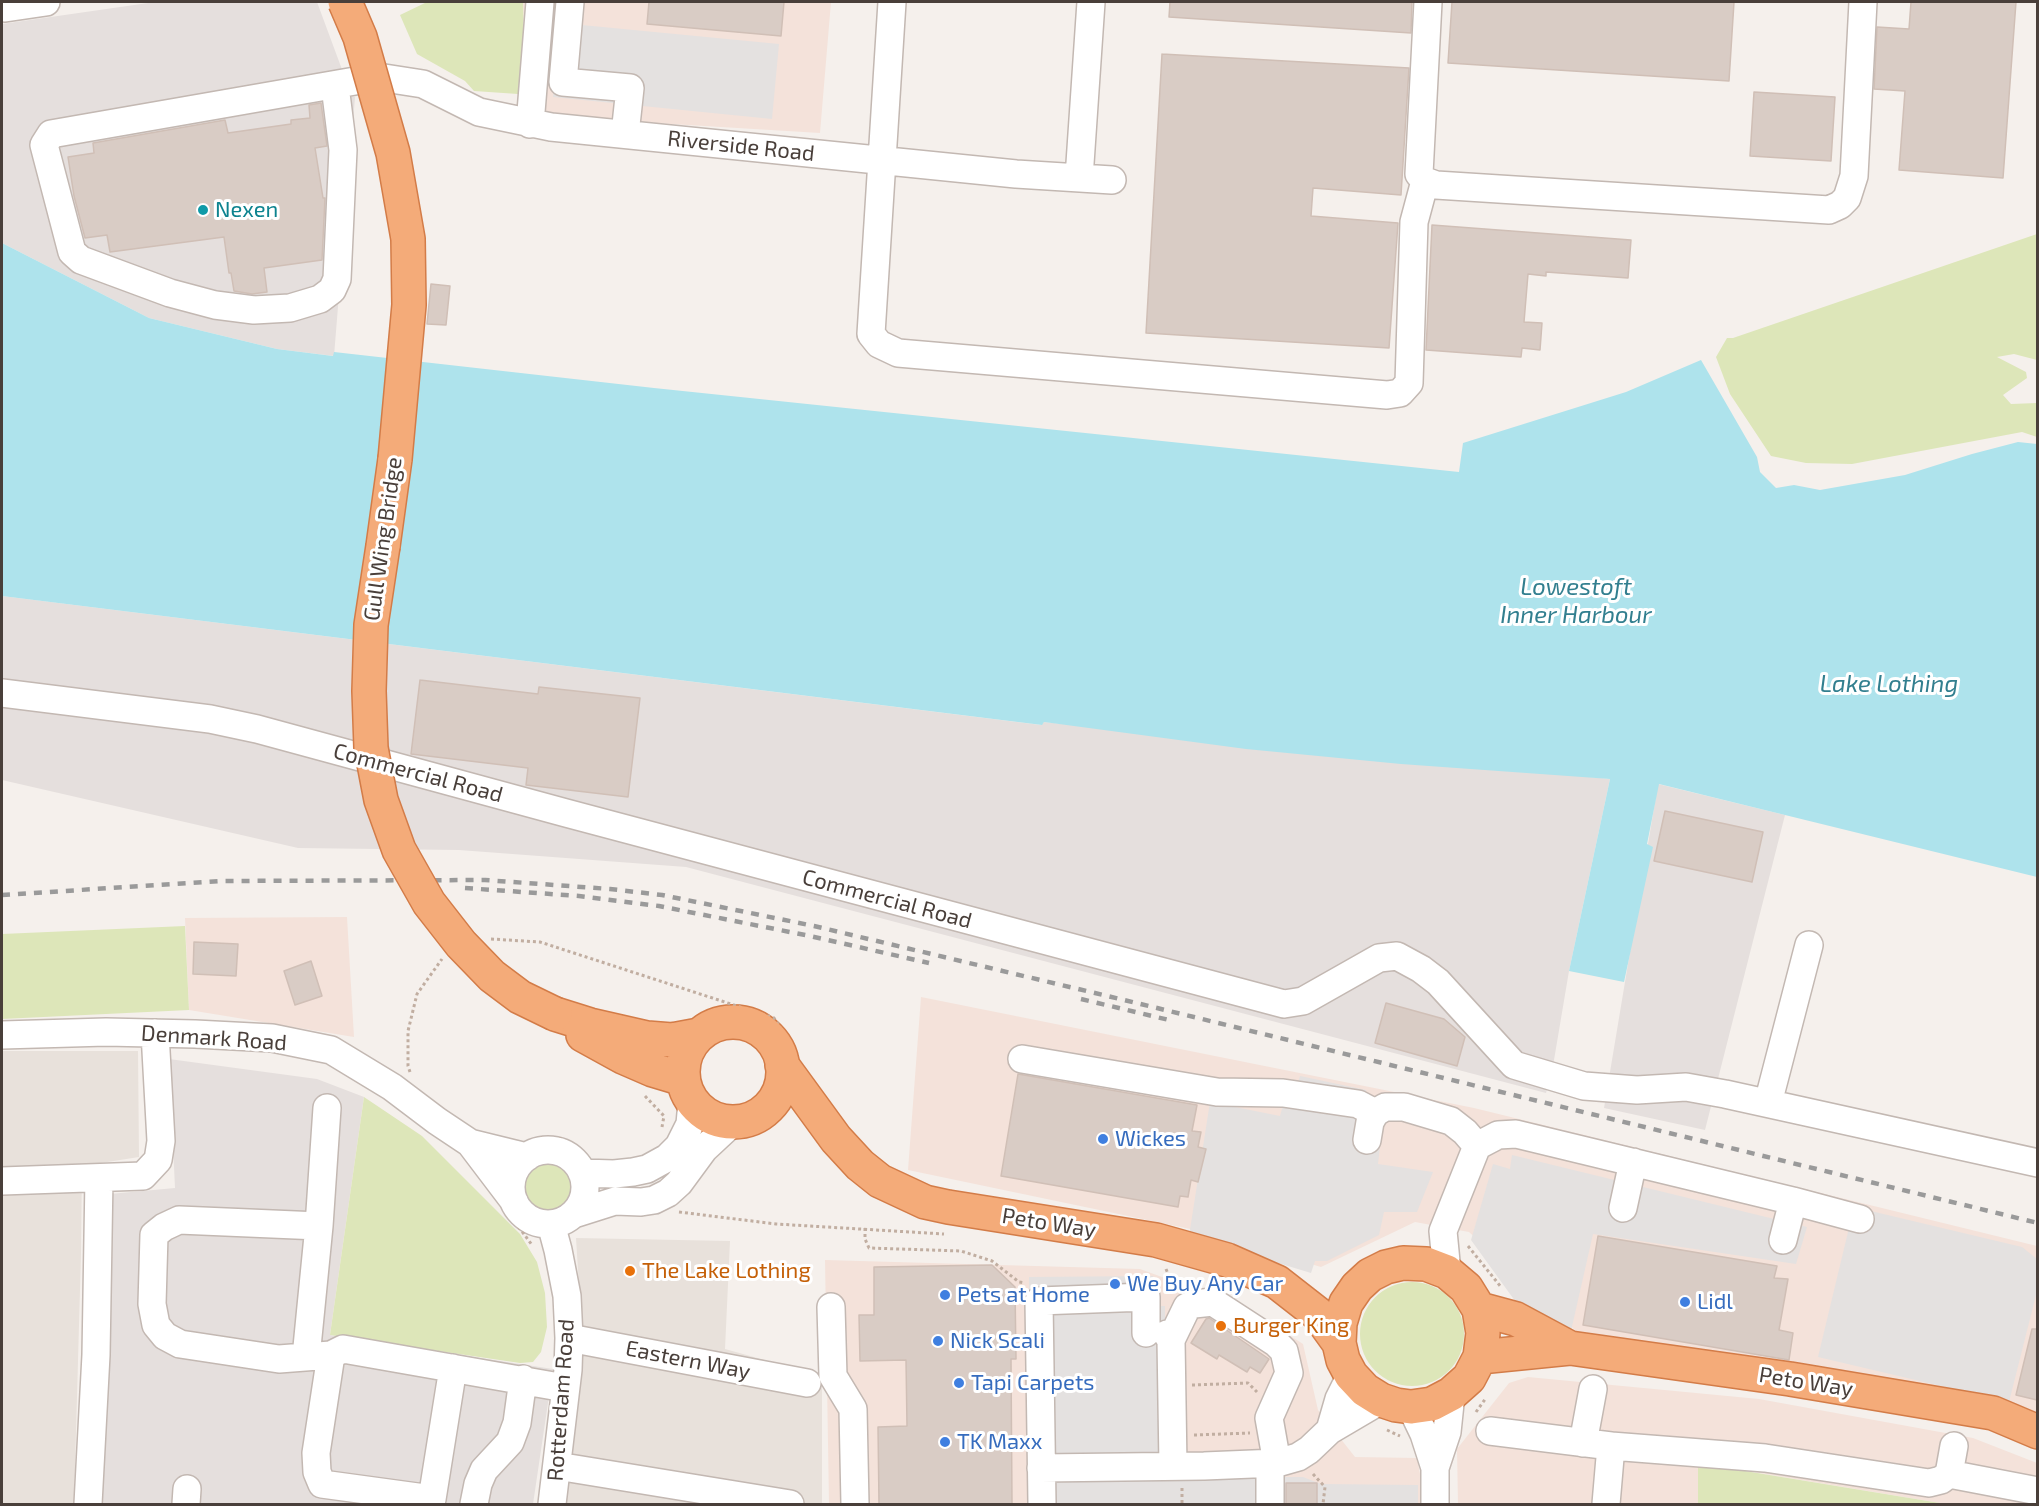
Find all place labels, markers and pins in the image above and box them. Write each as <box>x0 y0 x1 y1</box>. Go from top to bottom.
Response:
place label: Nexen <box>215 197 278 223</box>
marker: Nexen <box>196 203 210 217</box>
place label: Wickes <box>1115 1126 1186 1152</box>
marker: Wickes <box>1096 1132 1110 1146</box>
place label: The Lake Lothing <box>642 1258 811 1284</box>
marker: The Lake Lothing <box>623 1264 637 1278</box>
place label: We Buy Any Car <box>1127 1271 1283 1297</box>
marker: We Buy Any Car <box>1108 1277 1122 1291</box>
place label: Pets at Home <box>957 1282 1090 1308</box>
marker: Pets at Home <box>938 1288 952 1302</box>
place label: Lidl <box>1697 1289 1733 1315</box>
marker: Lidl <box>1678 1295 1692 1309</box>
place label: Burger King <box>1233 1313 1349 1339</box>
marker: Burger King <box>1214 1319 1228 1333</box>
place label: Nick Scali <box>950 1328 1045 1354</box>
marker: Nick Scali <box>931 1334 945 1348</box>
place label: Tapi Carpets <box>971 1370 1094 1396</box>
marker: Tapi Carpets <box>952 1376 966 1390</box>
place label: TK Maxx <box>957 1429 1042 1455</box>
marker: TK Maxx <box>938 1435 952 1449</box>

